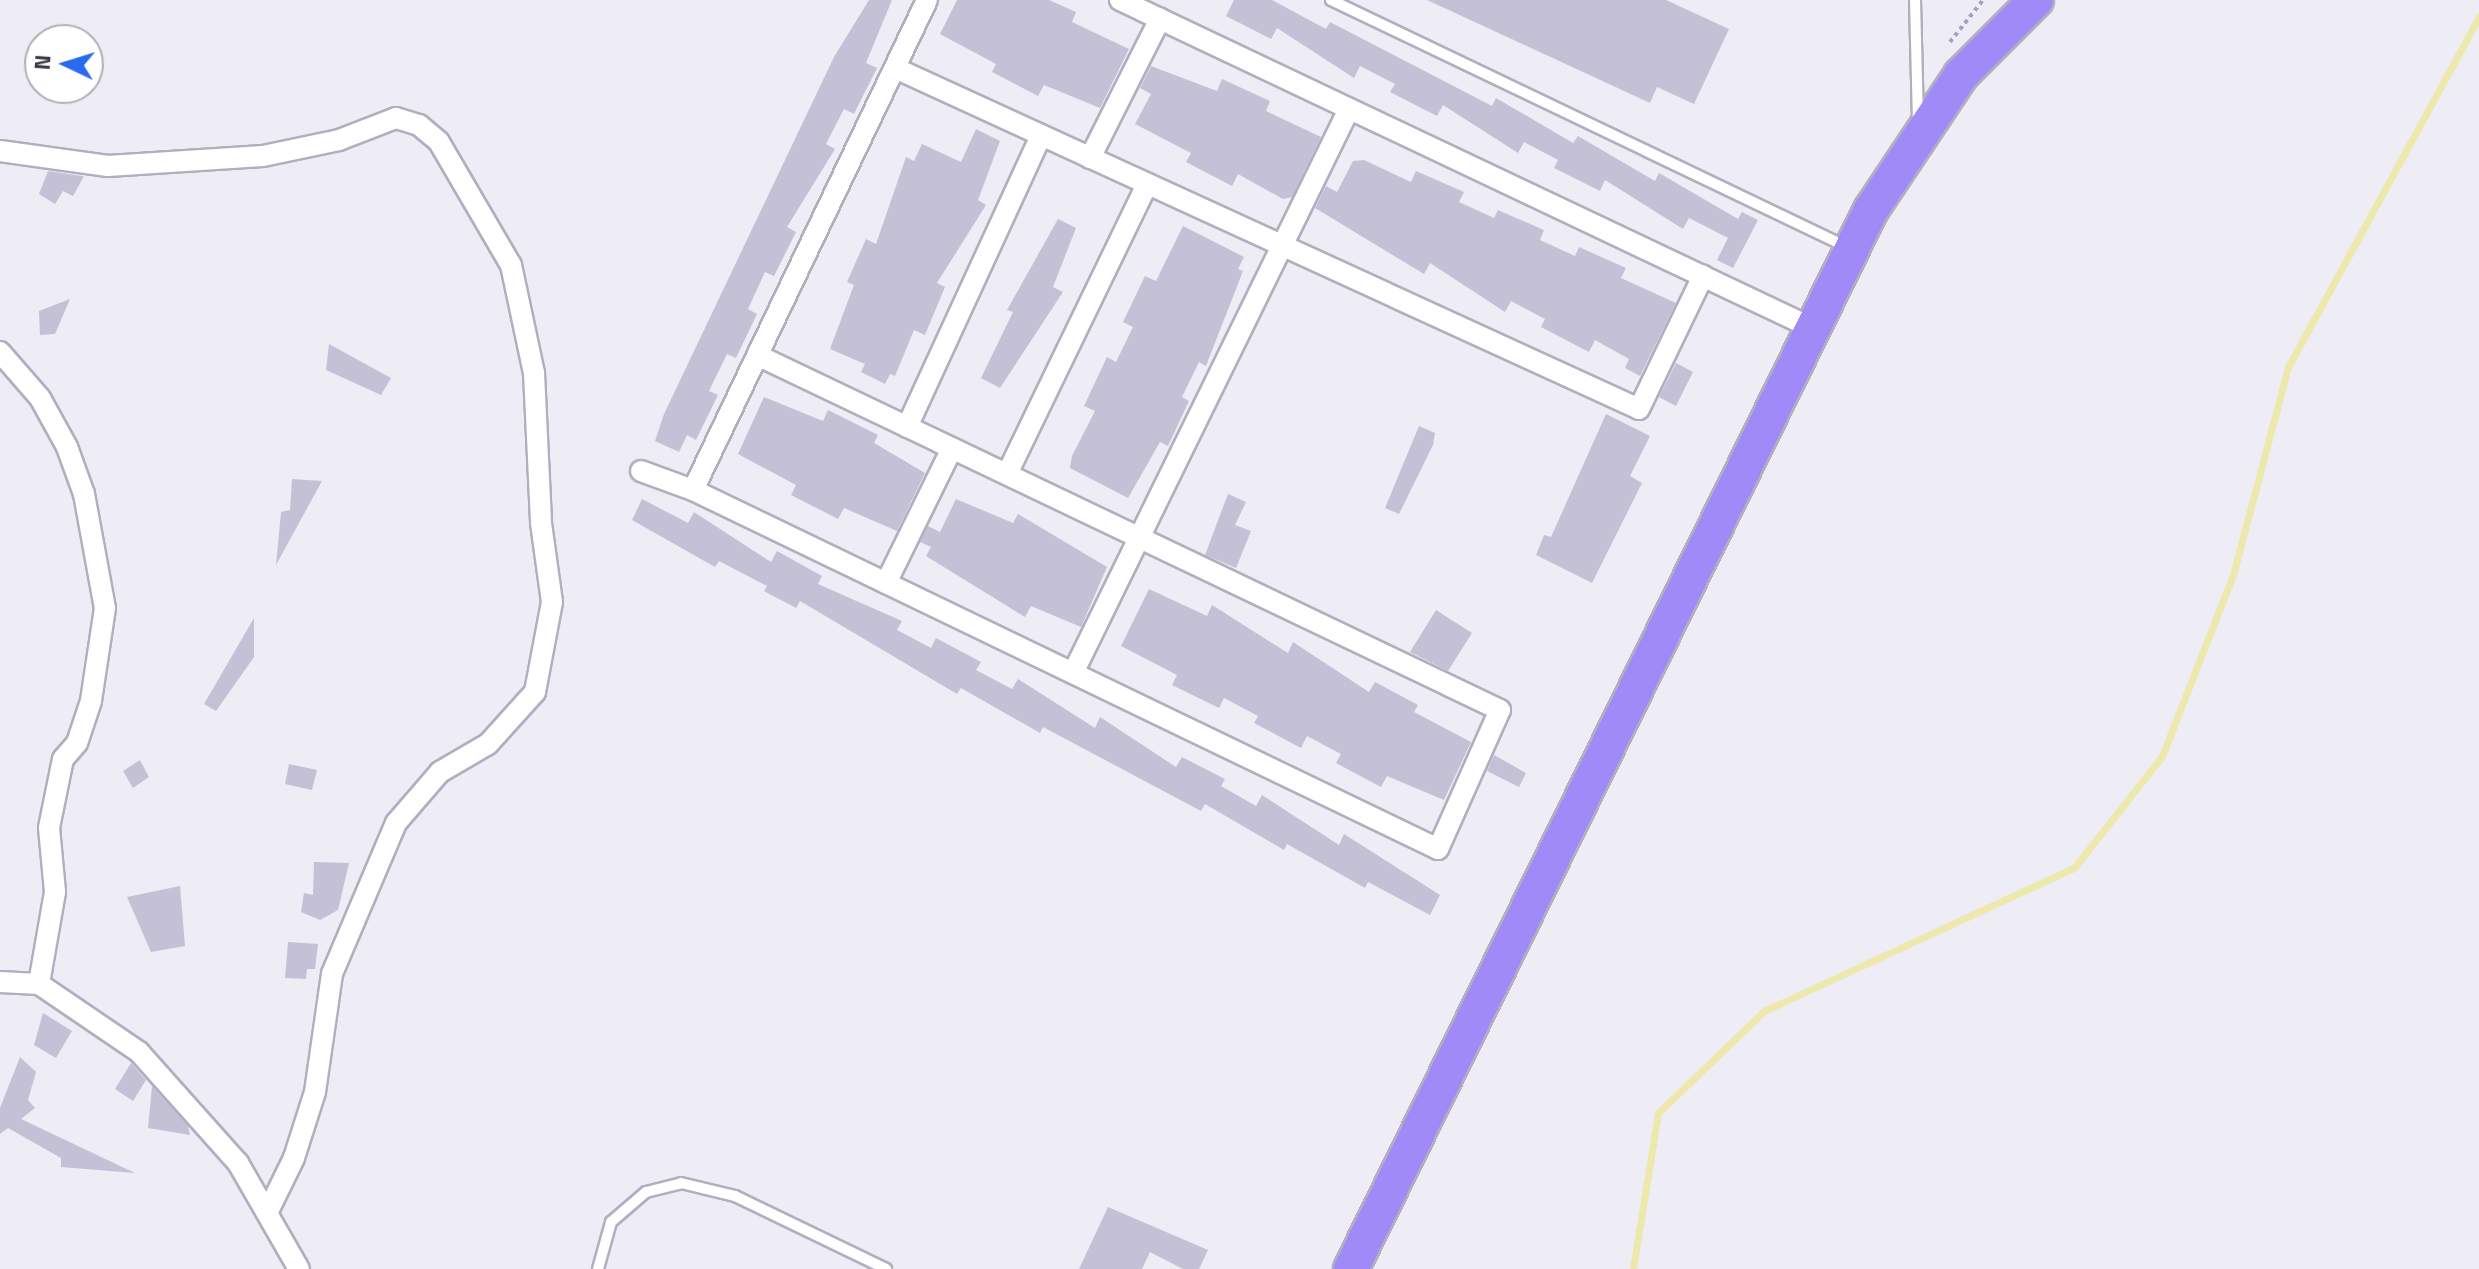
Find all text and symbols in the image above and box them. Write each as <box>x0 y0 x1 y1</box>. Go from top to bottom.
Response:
north arrow <box>24 24 104 104</box>
text: N <box>25 54 60 71</box>

